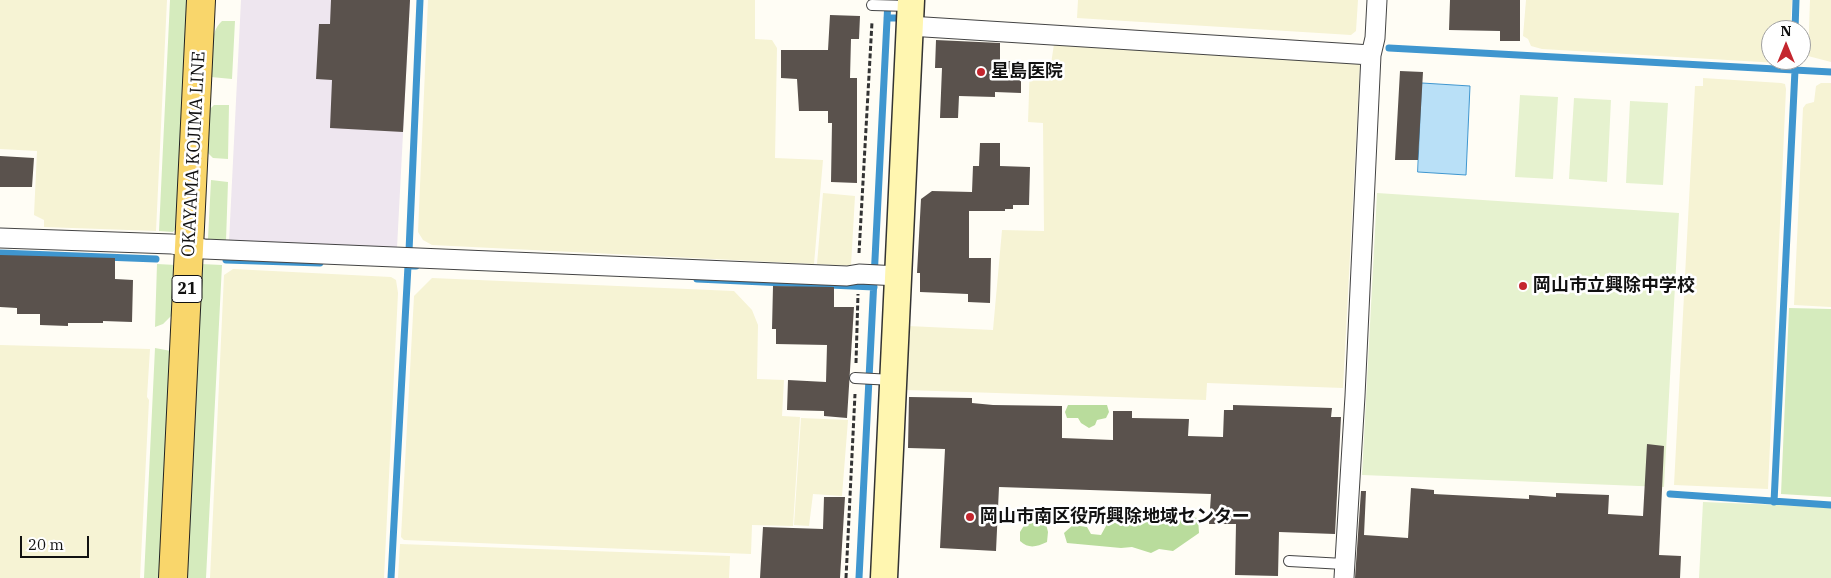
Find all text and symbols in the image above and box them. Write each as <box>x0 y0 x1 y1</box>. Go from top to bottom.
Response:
north arrow <box>1761 20 1811 70</box>
text: N <box>1780 22 1792 40</box>
street label: OKAYAMA KOJIMA LINE <box>178 51 210 257</box>
place label: 星島医院 <box>991 61 1063 83</box>
marker: 星島医院 <box>975 66 987 78</box>
place label: 岡山市立興除中学校 <box>1533 275 1695 297</box>
road number: 21 <box>172 276 202 302</box>
marker: 岡山市立興除中学校 <box>1517 280 1529 292</box>
place label: 岡山市南区役所興除地域センター <box>980 506 1250 528</box>
marker: 岡山市南区役所興除地域センター <box>964 511 976 523</box>
scale bar <box>22 526 91 558</box>
text: 20 m <box>28 535 64 554</box>

